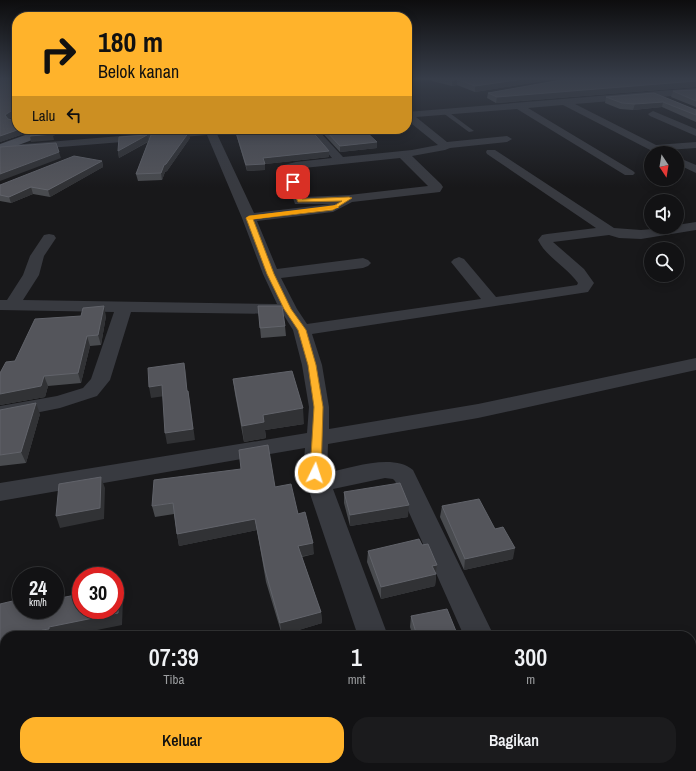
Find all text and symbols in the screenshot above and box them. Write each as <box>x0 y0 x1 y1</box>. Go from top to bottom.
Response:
text: 180 m <box>98 23 163 61</box>
icon: right <box>32 28 84 80</box>
text: Belok kanan <box>98 59 179 84</box>
icon: left <box>63 104 85 126</box>
text: Lalu <box>32 105 55 126</box>
north arrow <box>644 146 684 186</box>
map controls <box>644 146 684 282</box>
pin <box>276 165 310 199</box>
icon: arrive <box>282 171 304 193</box>
button: sound <box>644 194 684 234</box>
button: search <box>644 242 684 282</box>
position arrow <box>294 452 336 494</box>
speed limit sign: 30 <box>72 567 124 619</box>
text: 24 <box>29 574 47 601</box>
text: km/h <box>29 596 47 609</box>
text: 07:39 <box>149 641 199 673</box>
text: 1 <box>351 641 362 673</box>
text: 300 <box>514 641 547 673</box>
text: Tiba <box>163 671 184 688</box>
text: mnt <box>348 671 365 688</box>
text: m <box>526 671 535 688</box>
button: Keluar <box>20 717 344 763</box>
button: Bagikan <box>352 717 676 763</box>

